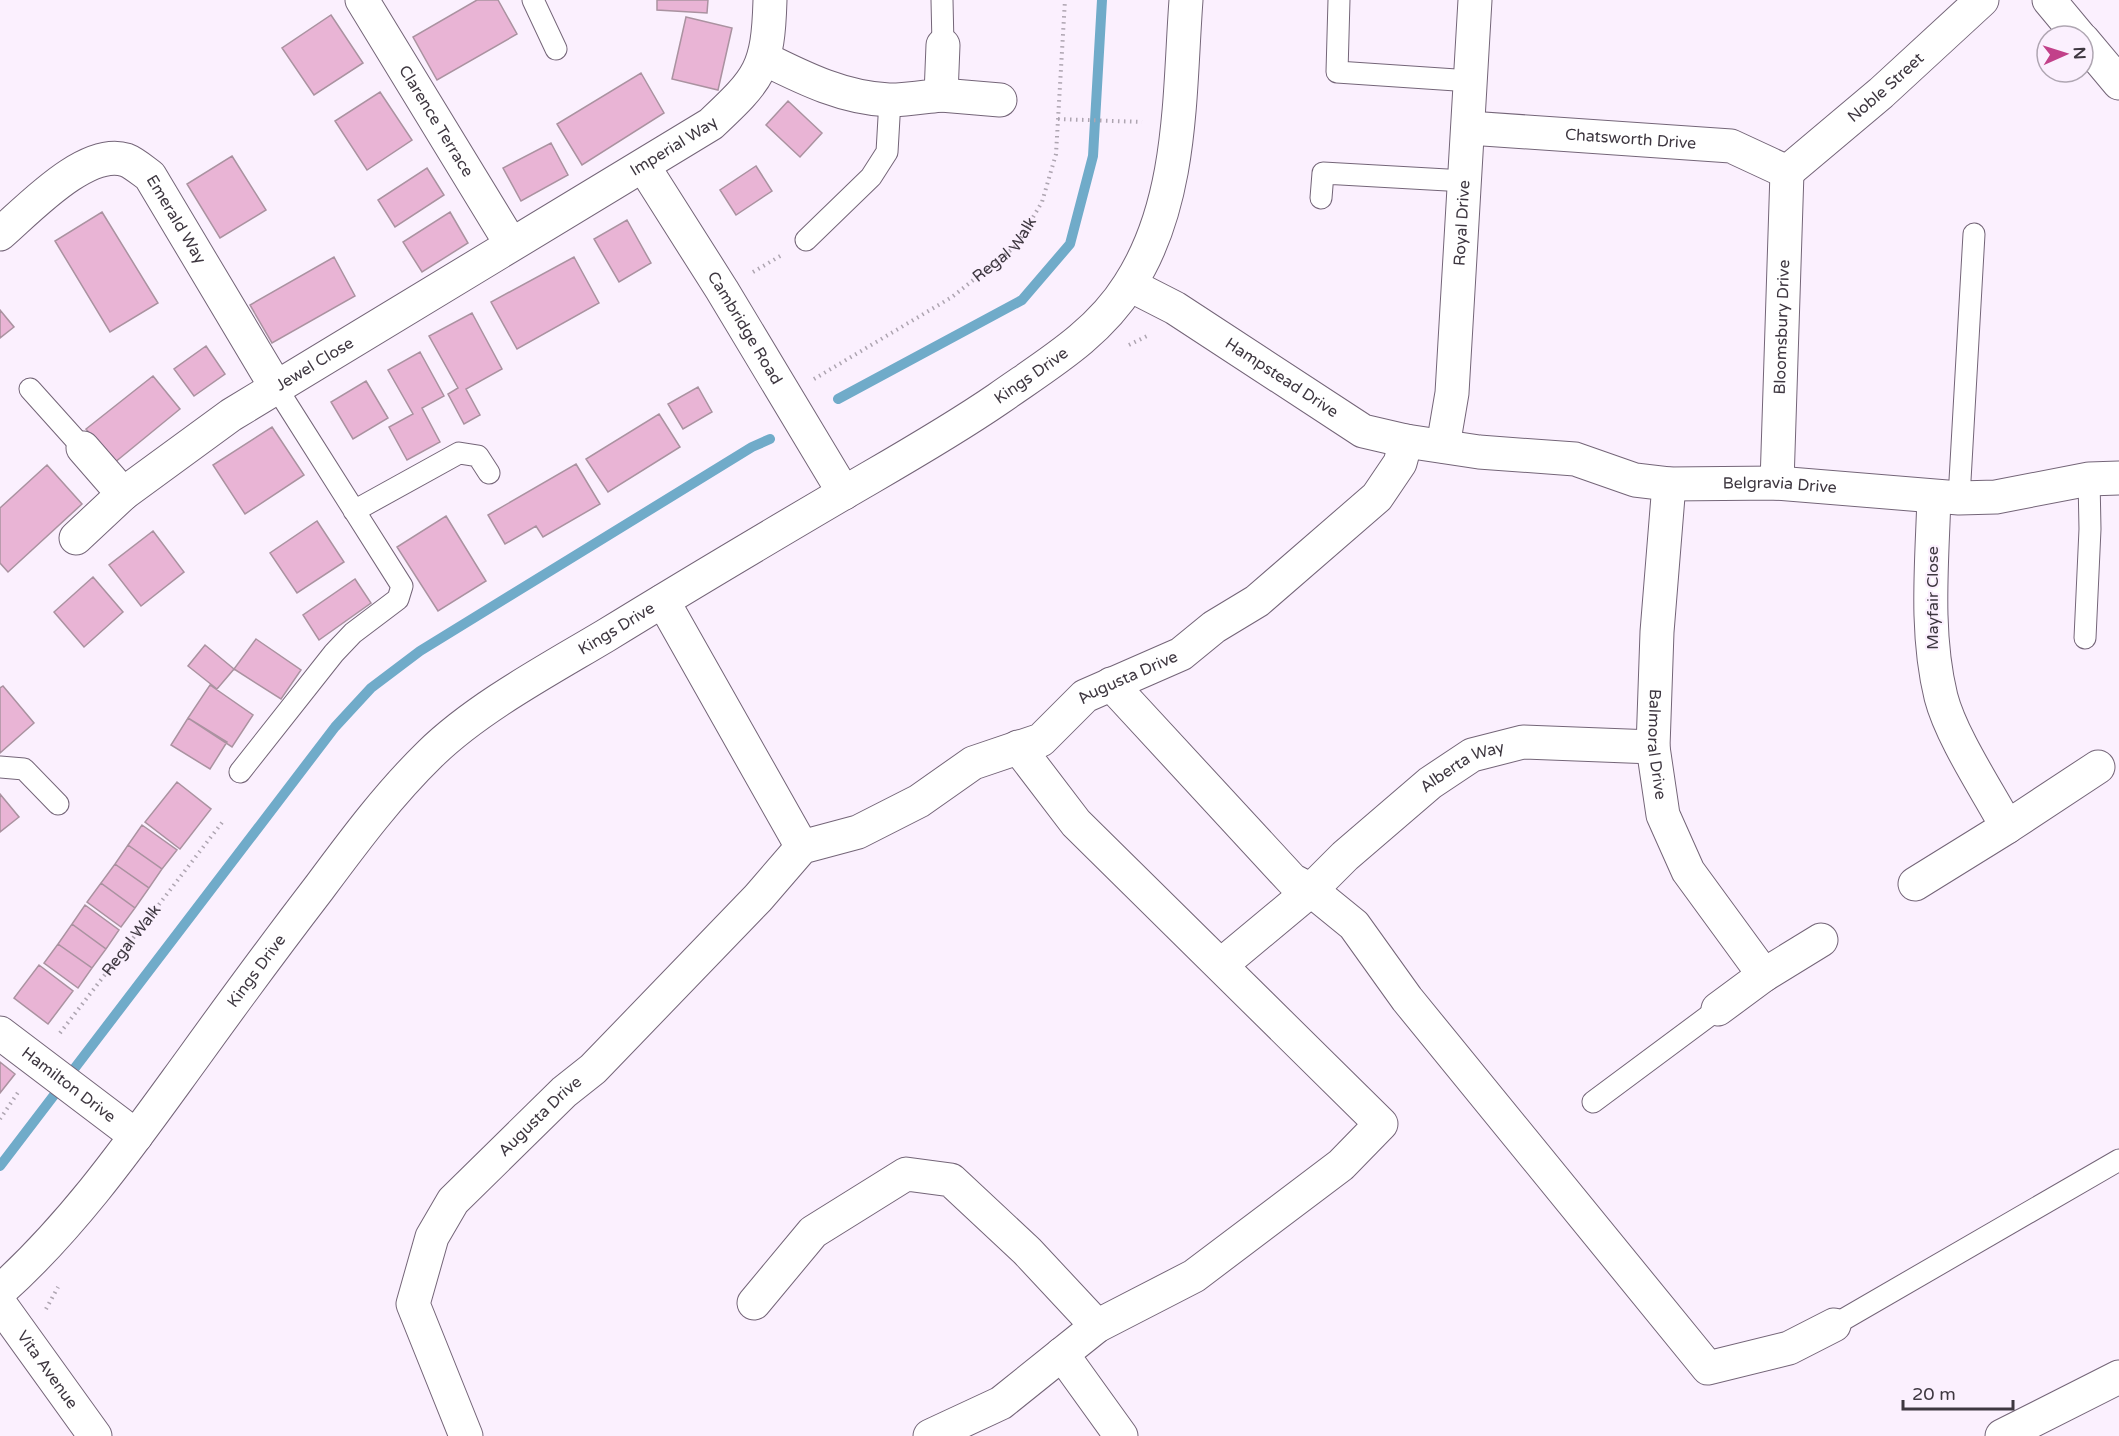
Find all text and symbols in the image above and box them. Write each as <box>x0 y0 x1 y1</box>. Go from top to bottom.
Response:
north arrow <box>2035 24 2095 84</box>
text: N <box>2069 46 2089 60</box>
street label: Noble Street <box>1844 48 1928 127</box>
street label: Clarence Terrace <box>394 62 478 181</box>
street label: Imperial Way <box>626 112 722 181</box>
street label: Chatsworth Drive <box>1564 125 1697 154</box>
street label: Emerald Way <box>142 171 210 268</box>
street label: Royal Drive <box>1449 179 1474 267</box>
street label: Regal Walk <box>968 213 1041 287</box>
street label: Bloomsbury Drive <box>1770 259 1794 395</box>
street label: Cambridge Road <box>703 268 787 388</box>
street label: Jewel Close <box>272 333 357 396</box>
street label: Hampstead Drive <box>1221 333 1342 422</box>
street label: Kings Drive <box>990 343 1072 409</box>
street label: Belgravia Drive <box>1723 473 1838 498</box>
street label: Mayfair Close <box>1923 546 1943 650</box>
street label: Kings Drive <box>575 598 658 660</box>
street label: Augusta Drive <box>1073 647 1181 708</box>
street label: Balmoral Drive <box>1643 689 1671 801</box>
street label: Alberta Way <box>1416 737 1507 797</box>
street label: Regal Walk <box>98 900 165 980</box>
street label: Kings Drive <box>223 930 290 1011</box>
street label: Hamilton Drive <box>18 1043 120 1127</box>
street label: Augusta Drive <box>494 1072 586 1161</box>
street label: Vita Avenue <box>12 1327 82 1413</box>
scale bar <box>1903 1373 2012 1411</box>
text: 20 m <box>1912 1383 1956 1405</box>

